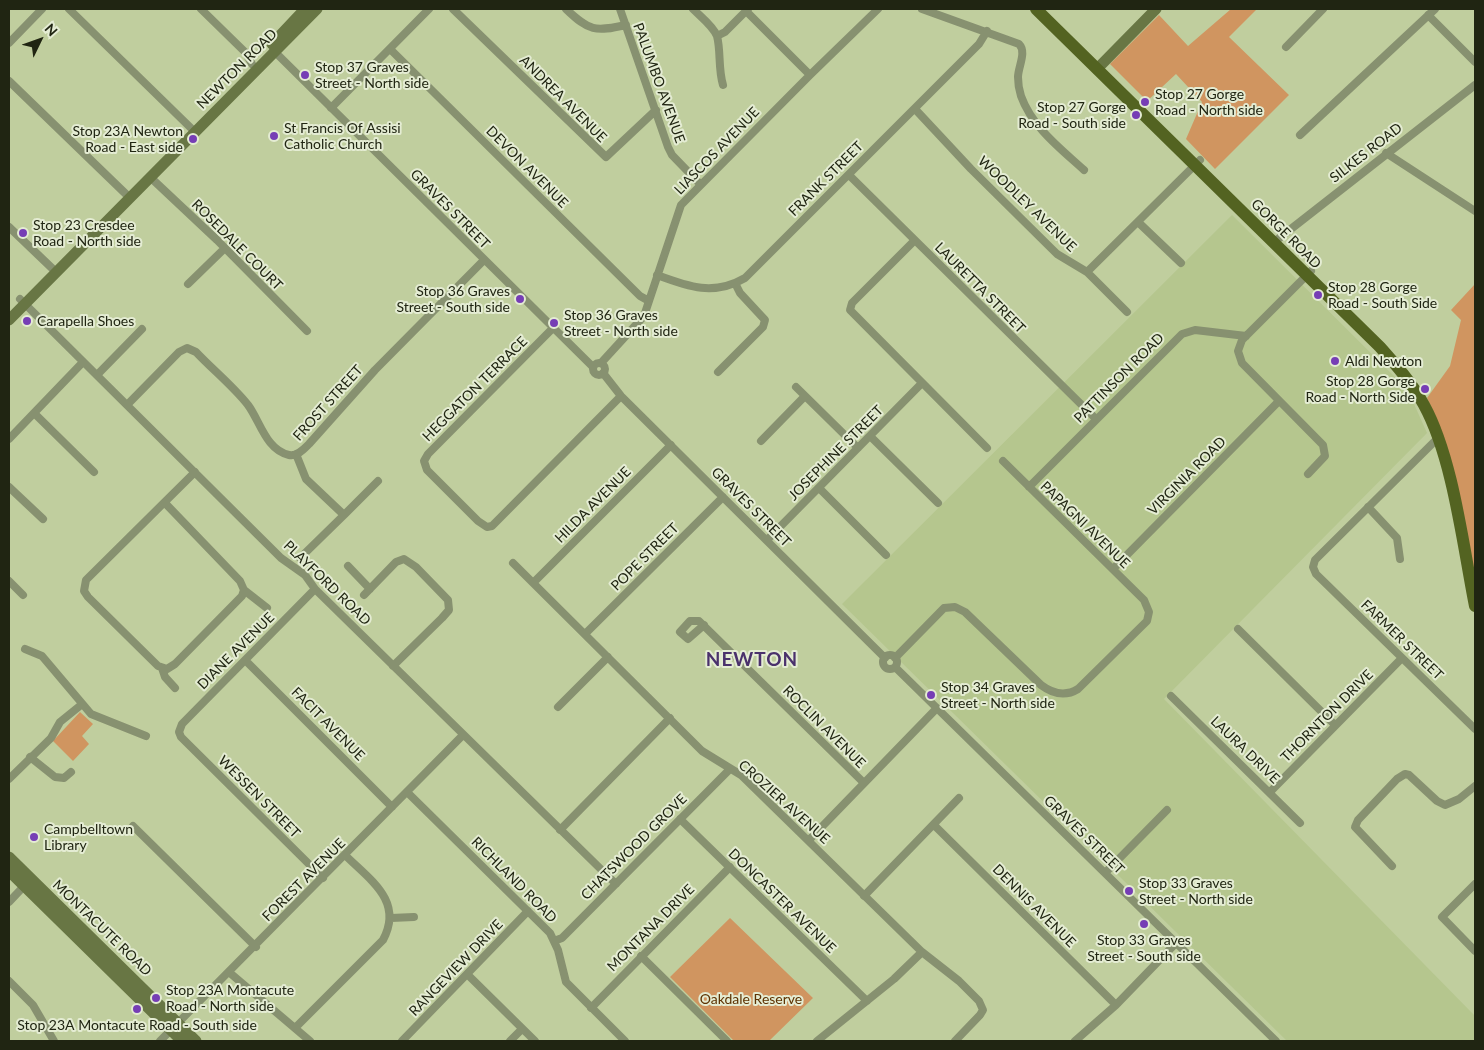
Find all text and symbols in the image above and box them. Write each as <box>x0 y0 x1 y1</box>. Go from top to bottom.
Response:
north arrow <box>15 15 65 65</box>
text: N <box>42 20 61 39</box>
street label: PALUMBO AVENUE <box>629 21 689 145</box>
street label: NEWTON ROAD <box>193 25 281 113</box>
street label: ANDREA AVENUE <box>516 52 610 146</box>
place label: Stop 37 Graves Street - North side <box>315 59 429 92</box>
marker: Stop 37 Graves Street - North side <box>299 69 311 81</box>
place label: Stop 27 Gorge Road - North side <box>1155 86 1263 118</box>
marker: Stop 27 Gorge Road - North side <box>1139 96 1151 108</box>
place label: Stop 27 Gorge Road - South side <box>1018 99 1126 132</box>
street label: LIASCOS AVENUE <box>671 104 763 198</box>
marker: Stop 27 Gorge Road - South side <box>1130 109 1142 121</box>
place label: St Francis Of Assisi Catholic Church <box>284 120 401 152</box>
street label: SILKES ROAD <box>1327 120 1405 186</box>
place label: Stop 23A Newton Road - East side <box>73 123 183 156</box>
street label: DEVON AVENUE <box>483 123 571 211</box>
marker: St Francis Of Assisi Catholic Church <box>268 130 280 142</box>
marker: Stop 23A Newton Road - East side <box>187 133 199 145</box>
street label: FRANK STREET <box>785 138 867 220</box>
street label: WOODLEY AVENUE <box>974 153 1080 255</box>
street label: GRAVES STREET <box>407 166 493 252</box>
street label: ROSEDALE COURT <box>188 196 286 294</box>
street label: GORGE ROAD <box>1248 196 1324 272</box>
place label: Stop 23 Cresdee Road - North side <box>33 217 141 250</box>
marker: Stop 23 Cresdee Road - North side <box>17 227 29 239</box>
street label: LAURETTA STREET <box>931 239 1029 337</box>
place label: Stop 28 Gorge Road - South Side <box>1328 279 1437 312</box>
place label: Stop 36 Graves Street - South side <box>396 283 510 316</box>
marker: Stop 28 Gorge Road - South Side <box>1312 289 1324 301</box>
marker: Stop 36 Graves Street - South side <box>514 293 526 305</box>
place label: Stop 36 Graves Street - North side <box>564 307 678 340</box>
place label: Carapella Shoes <box>37 313 134 329</box>
marker: Carapella Shoes <box>21 315 33 327</box>
marker: Stop 36 Graves Street - North side <box>548 317 560 329</box>
street label: PATTINSON ROAD <box>1071 330 1167 426</box>
street label: HEGGATON TERRACE <box>419 333 531 445</box>
place label: Aldi Newton <box>1345 353 1422 369</box>
marker: Aldi Newton <box>1329 355 1341 367</box>
street label: FROST STREET <box>290 362 366 444</box>
place label: Stop 28 Gorge Road - North Side <box>1306 373 1415 406</box>
marker: Stop 28 Gorge Road - North Side <box>1419 383 1431 395</box>
street label: JOSEPHINE STREET <box>785 402 887 504</box>
street label: VIRGINIA ROAD <box>1144 433 1230 519</box>
street label: HILDA AVENUE <box>551 463 635 547</box>
street label: GRAVES STREET <box>708 464 794 550</box>
street label: PAPAGNI AVENUE <box>1037 478 1133 572</box>
street label: POPE STREET <box>608 520 682 594</box>
street label: PLAYFORD ROAD <box>280 537 374 629</box>
street label: FARMER STREET <box>1357 596 1447 684</box>
street label: DIANE AVENUE <box>194 609 278 693</box>
district label: NEWTON <box>705 649 799 671</box>
street label: THORNTON DRIVE <box>1277 666 1377 766</box>
place label: Stop 34 Graves Street - North side <box>941 679 1055 712</box>
street label: ROCLIN AVENUE <box>779 682 869 772</box>
street label: FACIT AVENUE <box>288 684 368 764</box>
marker: Stop 34 Graves Street - North side <box>925 689 937 701</box>
street label: LAURA DRIVE <box>1207 713 1283 787</box>
street label: WESSEN STREET <box>214 752 304 842</box>
street label: CROZIER AVENUE <box>735 757 833 847</box>
street label: CHATSWOOD GROVE <box>578 791 690 903</box>
street label: GRAVES STREET <box>1040 792 1128 878</box>
place label: Campbelltown Library <box>44 821 133 854</box>
marker: Campbelltown Library <box>28 831 40 843</box>
street label: RICHLAND ROAD <box>468 834 560 926</box>
street label: FOREST AVENUE <box>259 835 349 925</box>
street label: DONCASTER AVENUE <box>725 845 839 957</box>
street label: DENNIS AVENUE <box>989 861 1079 951</box>
place label: Stop 33 Graves Street - North side <box>1139 875 1253 908</box>
street label: MONTACUTE ROAD <box>49 877 155 979</box>
street label: MONTANA DRIVE <box>604 881 698 975</box>
marker: Stop 33 Graves Street - North side <box>1123 885 1135 897</box>
street label: RANGEVIEW DRIVE <box>406 916 506 1020</box>
marker: Stop 33 Graves Street - South side <box>1138 918 1150 930</box>
place label: Stop 33 Graves Street - South side <box>1087 932 1201 964</box>
place label: Stop 23A Montacute Road - North side <box>166 982 294 1014</box>
park label: Oakdale Reserve <box>700 991 802 1007</box>
marker: Stop 23A Montacute Road - North side <box>150 992 162 1004</box>
marker: Stop 23A Montacute Road - South side <box>131 1003 143 1015</box>
place label: Stop 23A Montacute Road - South side <box>17 1017 257 1033</box>

